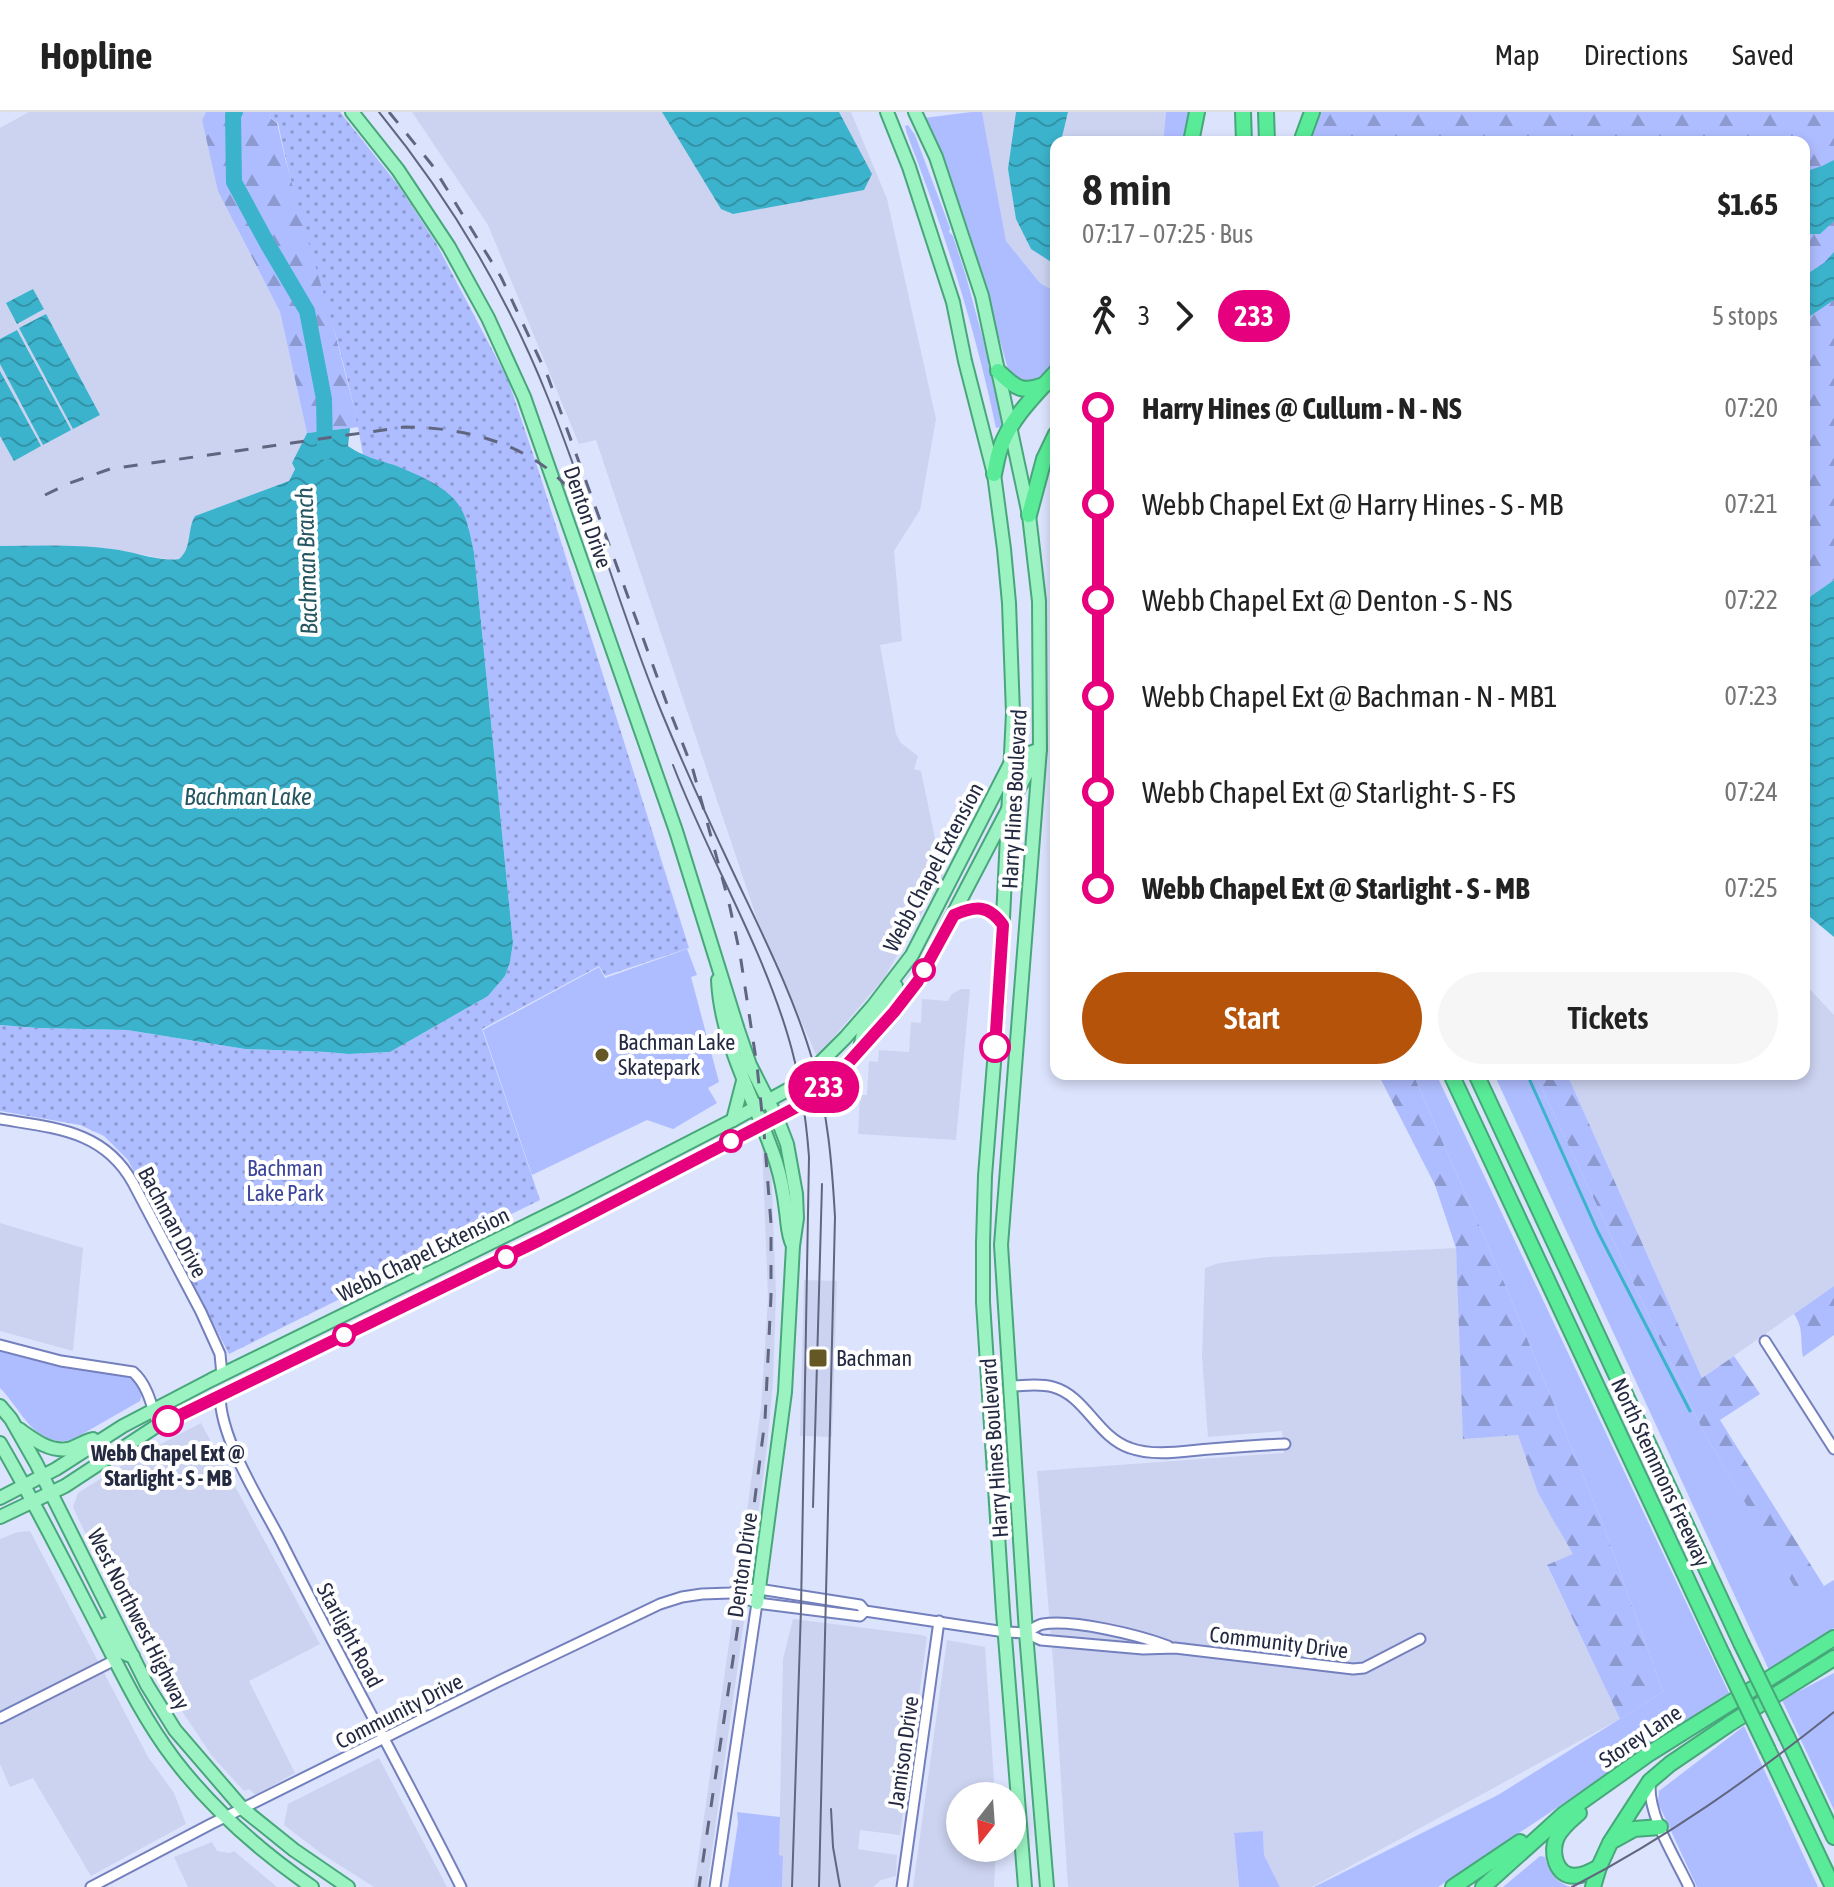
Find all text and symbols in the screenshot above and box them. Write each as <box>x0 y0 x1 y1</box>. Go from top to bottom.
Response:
text: Hopline <box>40 34 152 77</box>
text: Map <box>1495 39 1540 71</box>
text: Directions <box>1584 39 1688 71</box>
text: Saved <box>1732 39 1794 71</box>
text: 8 min <box>1082 164 1172 214</box>
text: $1.65 <box>1718 187 1778 221</box>
text: 07:17 – 07:25 · Bus <box>1082 219 1253 249</box>
icon: walk <box>1082 294 1126 338</box>
icon: forward <box>1162 294 1206 338</box>
text: 233 <box>1234 300 1274 332</box>
text: 3 <box>1138 301 1150 331</box>
text: 5 stops <box>1712 301 1778 331</box>
text: Harry Hines @ Cullum - N - NS <box>1142 391 1462 425</box>
text: 07:20 <box>1724 393 1778 423</box>
street label: Denton Drive <box>558 463 618 571</box>
water label: Bachman Branch <box>290 486 323 635</box>
text: Webb Chapel Ext @ Harry Hines - S - MB <box>1142 487 1563 521</box>
text: 07:21 <box>1724 489 1778 519</box>
text: Webb Chapel Ext @ Denton - S - NS <box>1142 583 1512 617</box>
text: 07:22 <box>1724 585 1778 615</box>
text: Webb Chapel Ext @ Bachman - N - MB1 <box>1142 679 1558 713</box>
text: 07:23 <box>1724 681 1778 711</box>
street label: Harry Hines Boulevard <box>996 708 1032 890</box>
text: Webb Chapel Ext @ Starlight- S - FS <box>1142 775 1516 809</box>
text: 07:24 <box>1724 777 1778 807</box>
street label: Webb Chapel Extension <box>877 778 989 956</box>
water label: Bachman Lake <box>184 783 312 810</box>
text: Webb Chapel Ext @ Starlight - S - MB <box>1142 871 1529 905</box>
text: 07:25 <box>1724 873 1778 903</box>
unlabelled marker <box>913 959 935 981</box>
button: Start <box>1082 972 1422 1064</box>
button: Tickets <box>1438 972 1778 1064</box>
place label: Bachman Lake Skatepark <box>618 1029 735 1080</box>
unlabelled marker <box>980 1032 1010 1062</box>
marker: Bachman Lake Skatepark <box>593 1046 611 1064</box>
line badge: 233 <box>778 1061 870 1113</box>
text: 233 <box>804 1071 844 1103</box>
unlabelled marker <box>720 1130 742 1152</box>
park label: Bachman Lake Park <box>246 1155 324 1206</box>
street label: Bachman Drive <box>133 1162 213 1282</box>
street label: Webb Chapel Extension <box>333 1201 513 1307</box>
unlabelled marker <box>495 1246 517 1268</box>
unlabelled marker <box>333 1324 355 1346</box>
place label: Bachman <box>836 1345 912 1371</box>
marker: Bachman <box>807 1347 829 1369</box>
street label: Harry Hines Boulevard <box>975 1357 1013 1539</box>
street label: North Stemmons Freeway <box>1606 1374 1716 1570</box>
marker: Webb Chapel Ext @ Starlight - S - MB <box>153 1406 183 1436</box>
place label: Webb Chapel Ext @ Starlight - S - MB <box>90 1440 245 1491</box>
street label: Denton Drive <box>722 1511 762 1619</box>
street label: West Northwest Highway <box>82 1524 196 1714</box>
street label: Starlight Road <box>312 1578 388 1692</box>
street label: Community Drive <box>1208 1621 1350 1663</box>
street label: Community Drive <box>331 1668 467 1754</box>
street label: Jamison Drive <box>882 1694 924 1810</box>
street label: Storey Lane <box>1594 1699 1686 1773</box>
north arrow <box>946 1782 1026 1862</box>
map controls <box>946 1782 1026 1862</box>

